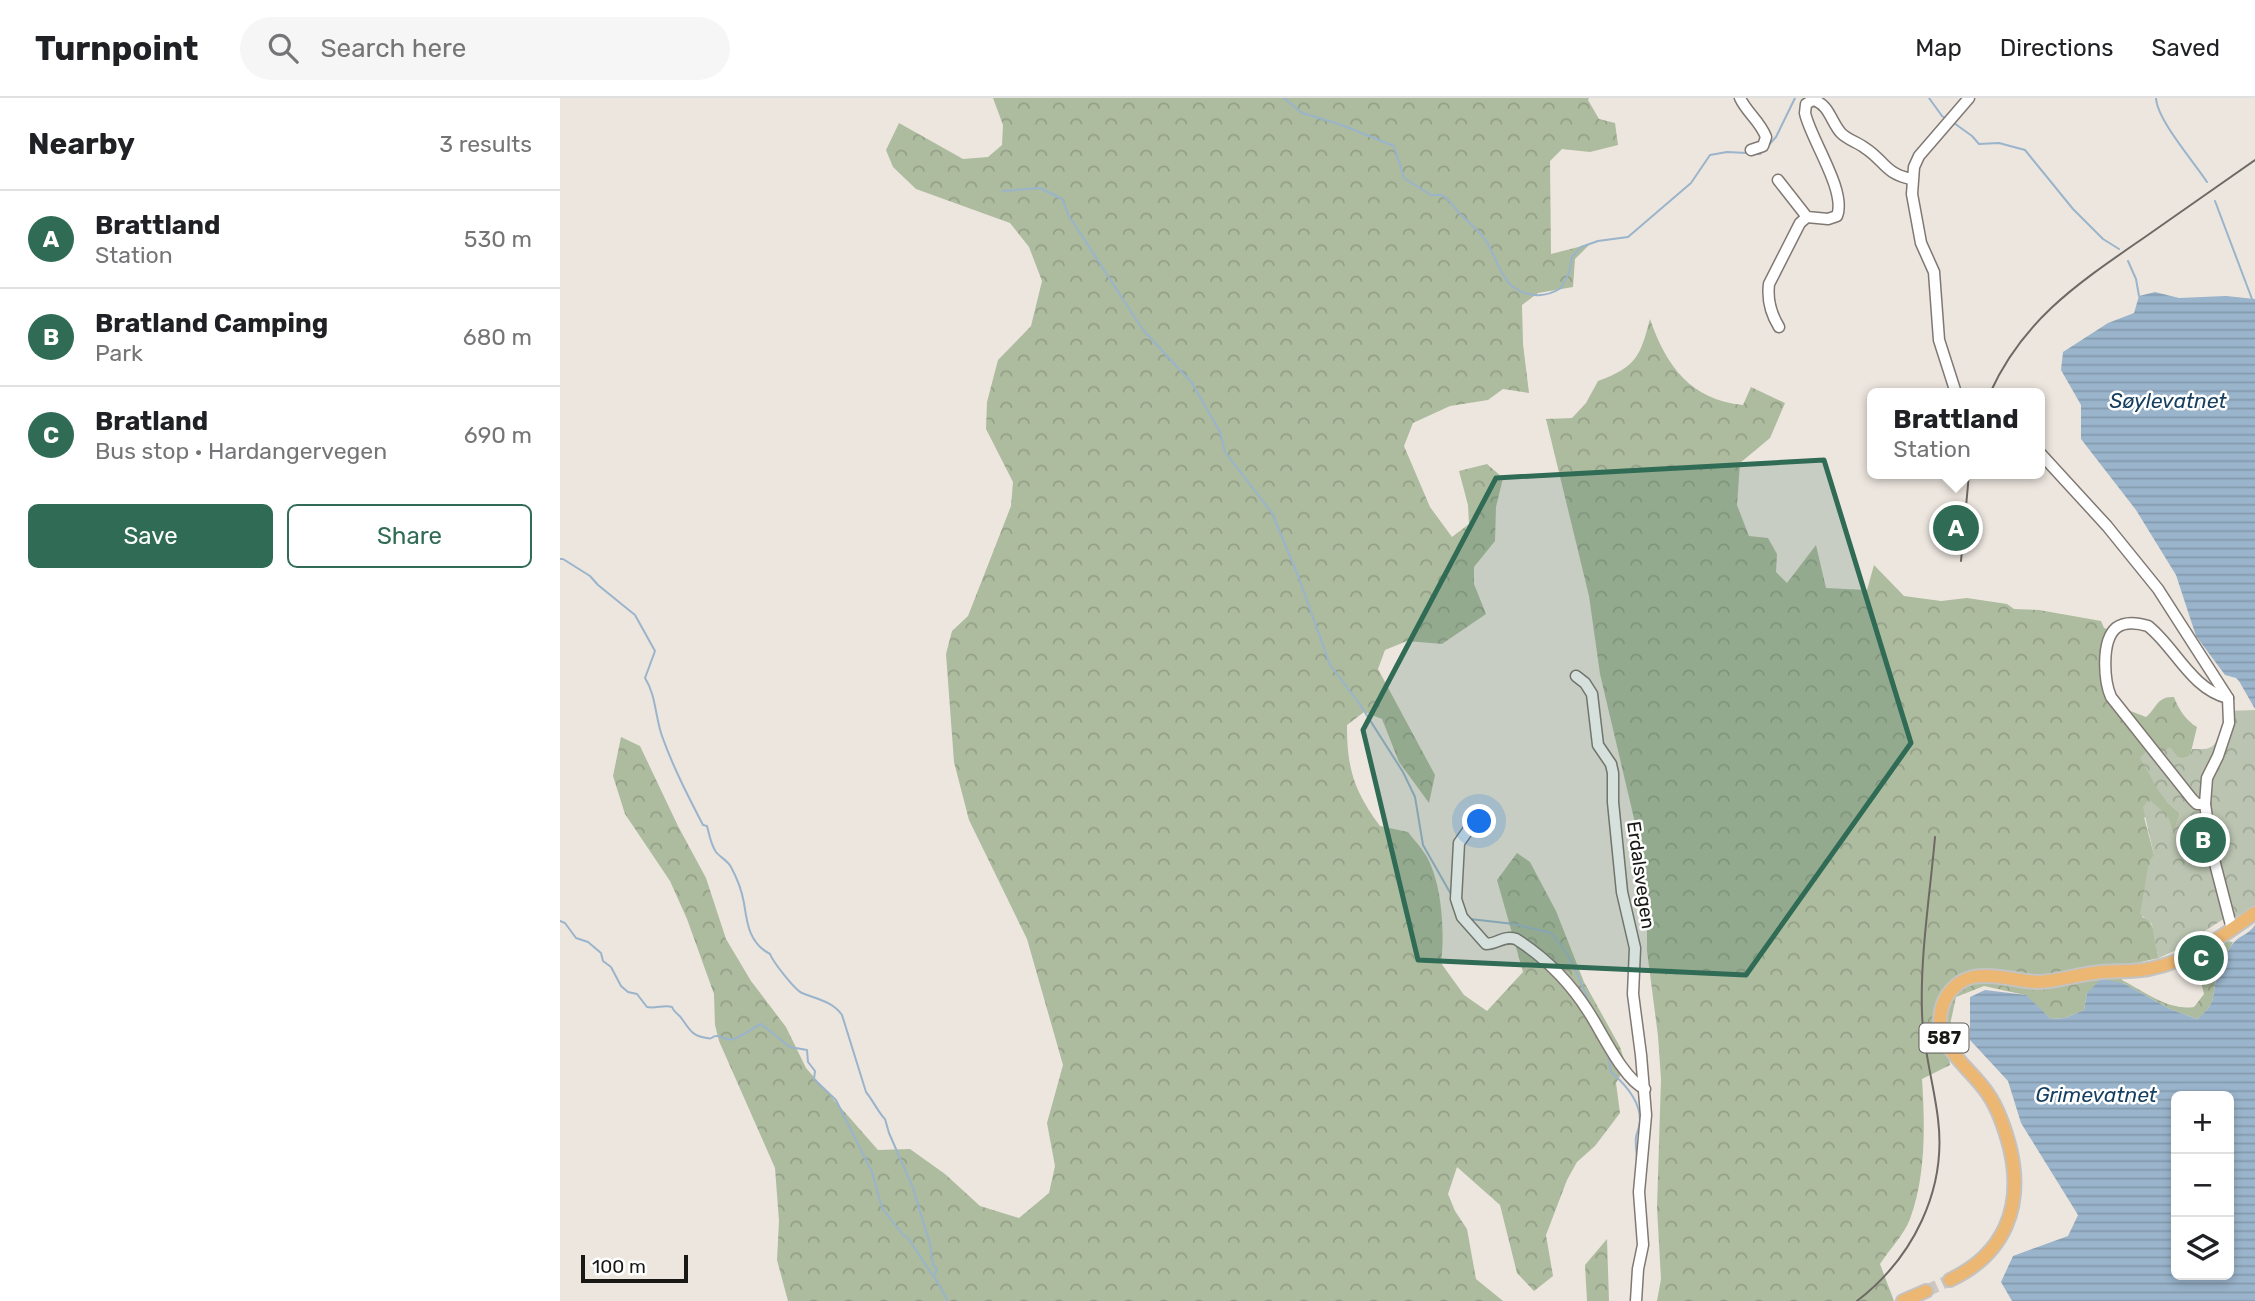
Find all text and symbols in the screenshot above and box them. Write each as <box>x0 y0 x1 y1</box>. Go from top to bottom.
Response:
search box <box>240 17 730 80</box>
text: Turnpoint <box>35 29 198 68</box>
icon: search <box>264 29 302 67</box>
text: Search here <box>320 33 466 64</box>
text: Map <box>1915 34 1962 62</box>
text: Directions <box>2000 34 2113 62</box>
text: Saved <box>2151 34 2220 62</box>
text: Nearby <box>28 126 135 162</box>
text: 3 results <box>439 130 532 158</box>
text: Brattland <box>95 210 220 241</box>
text: A <box>43 225 59 253</box>
text: 530 m <box>464 225 532 253</box>
text: Station <box>95 241 173 269</box>
text: Bratland Camping <box>95 308 328 339</box>
text: B <box>43 323 59 351</box>
text: 680 m <box>463 323 532 351</box>
text: Park <box>95 339 143 367</box>
popup <box>1867 388 2045 479</box>
water label: Søylevatnet <box>2110 388 2227 413</box>
text: Brattland <box>1893 404 2019 435</box>
text: Bratland <box>95 406 208 437</box>
text: C <box>43 421 59 449</box>
text: 690 m <box>464 421 532 449</box>
text: Station <box>1893 435 1971 463</box>
text: Bus stop · Hardangervegen <box>95 437 387 465</box>
pin: A <box>1933 502 1979 554</box>
button: Save <box>28 504 273 568</box>
button: Share <box>287 504 532 568</box>
your location <box>1462 804 1496 838</box>
pin: B <box>2180 814 2226 866</box>
street label: Erdalsvegen <box>1622 820 1660 930</box>
pin: C <box>2178 932 2224 984</box>
road number: 587 <box>1920 1023 1968 1052</box>
water label: Grimevatnet <box>2035 1082 2158 1107</box>
map controls <box>2171 1091 2234 1280</box>
button: + <box>2171 1091 2234 1154</box>
button: − <box>2171 1154 2234 1217</box>
button: layers <box>2171 1217 2234 1280</box>
scale bar <box>581 1252 688 1284</box>
text: 100 m <box>592 1255 646 1278</box>

